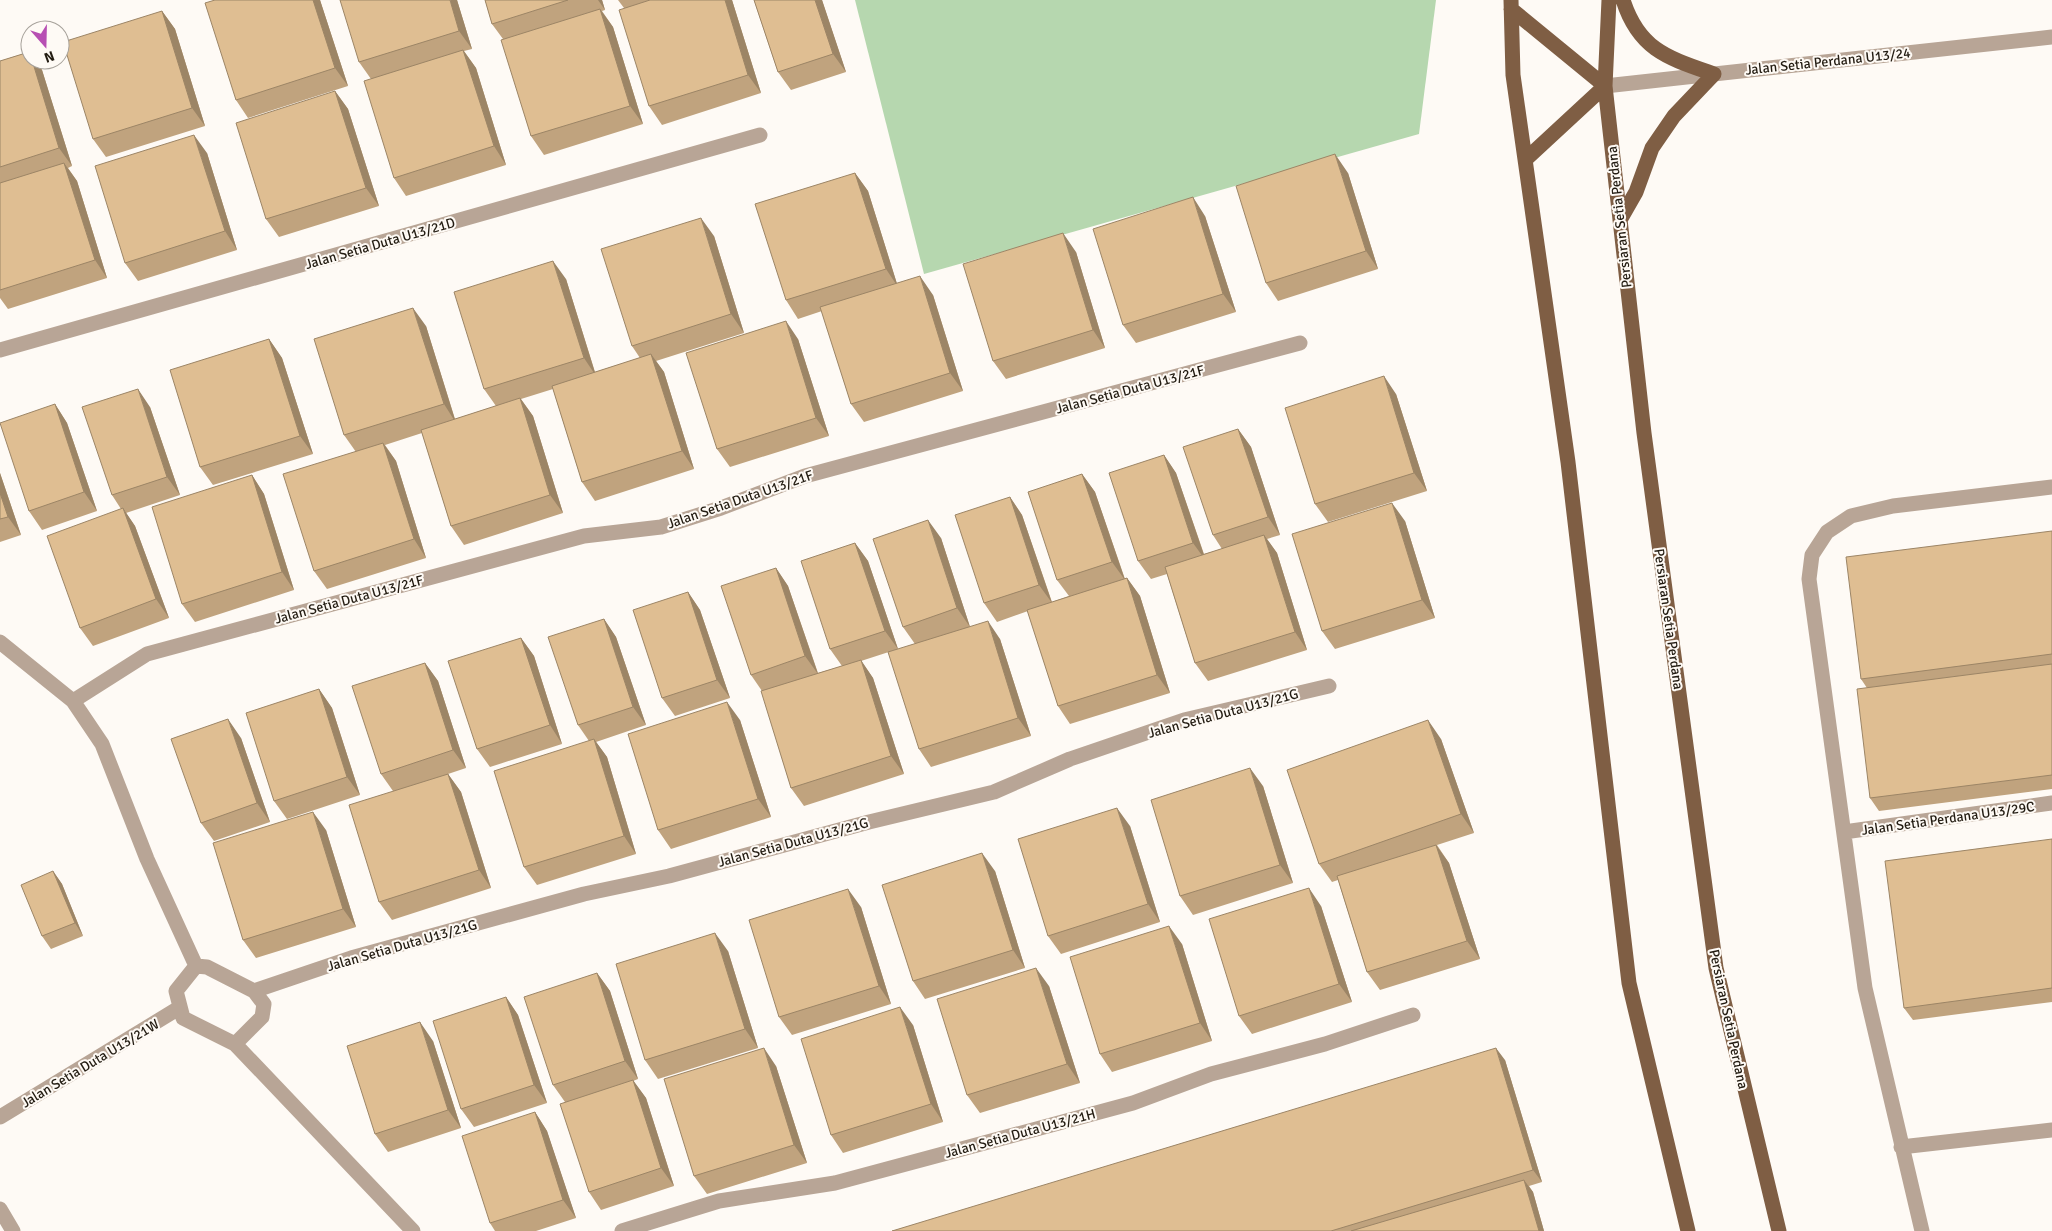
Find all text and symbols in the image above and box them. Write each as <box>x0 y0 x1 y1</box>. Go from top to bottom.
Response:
north arrow <box>20 20 70 70</box>
street label: Jalan Setia Perdana U13/24 <box>1745 44 1912 79</box>
text: N <box>42 47 57 66</box>
street label: Persiaran Setia Perdana <box>1604 145 1635 289</box>
street label: Jalan Setia Duta U13/21D <box>303 214 457 273</box>
street label: Jalan Setia Duta U13/21F <box>1054 361 1206 418</box>
street label: Jalan Setia Duta U13/21F <box>665 466 815 532</box>
street label: Persiaran Setia Perdana <box>1650 547 1687 691</box>
street label: Jalan Setia Duta U13/21F <box>273 571 425 628</box>
street label: Jalan Setia Duta U13/21G <box>1146 685 1300 742</box>
street label: Jalan Setia Perdana U13/29C <box>1860 798 2036 839</box>
street label: Jalan Setia Duta U13/21G <box>716 814 870 871</box>
street label: Jalan Setia Duta U13/21G <box>325 916 479 975</box>
street label: Persiaran Setia Perdana <box>1705 948 1752 1090</box>
street label: Jalan Setia Duta U13/21W <box>18 1015 162 1111</box>
street label: Jalan Setia Duta U13/21H <box>943 1105 1097 1162</box>

